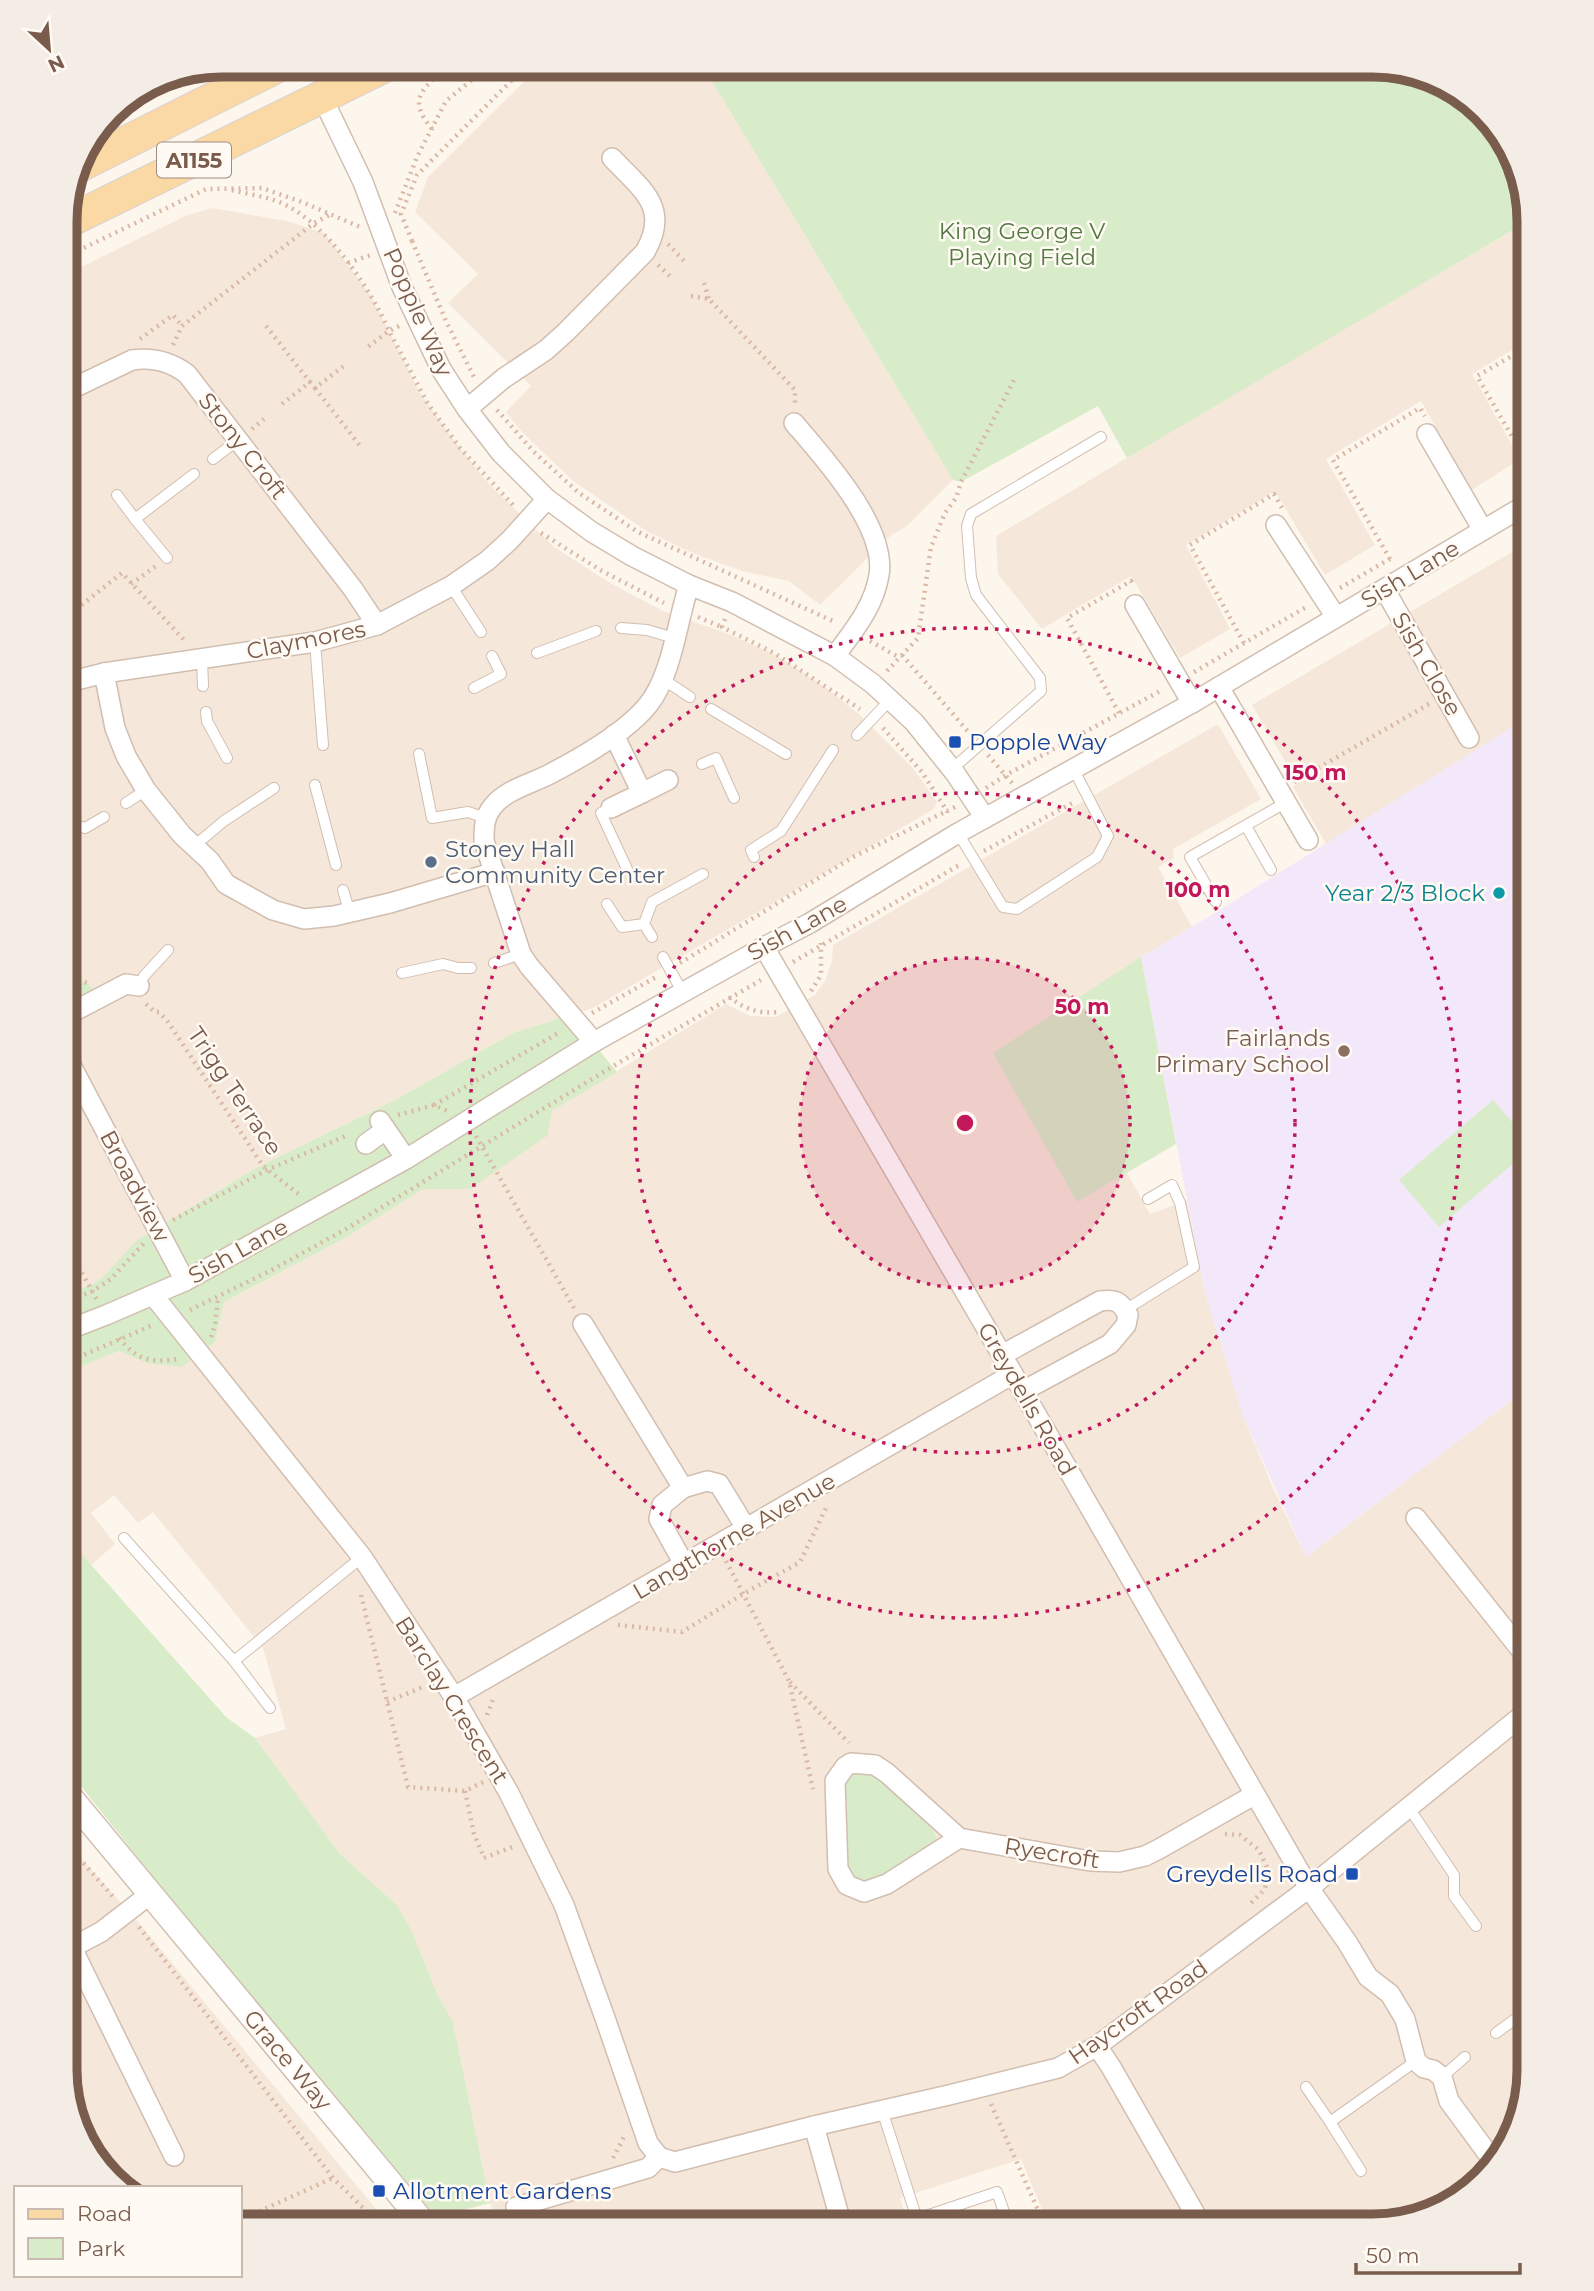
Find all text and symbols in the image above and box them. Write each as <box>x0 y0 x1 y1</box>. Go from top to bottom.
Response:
north arrow <box>14 14 84 84</box>
text: N <box>44 50 68 78</box>
road number: A1155 <box>157 142 231 178</box>
park label: King George V Playing Field <box>939 217 1106 271</box>
street label: Popple Way <box>377 243 459 381</box>
street label: Stony Croft <box>193 387 293 505</box>
street label: Sish Lane <box>1356 534 1464 614</box>
street label: Sish Close <box>1386 607 1468 721</box>
street label: Claymores <box>244 615 368 665</box>
place label: Popple Way <box>969 728 1107 756</box>
marker: Popple Way <box>947 734 963 750</box>
text: 150 m <box>1284 760 1346 785</box>
place label: Stoney Hall Community Center <box>445 835 665 889</box>
marker: Stoney Hall Community Center <box>423 854 439 870</box>
text: 100 m <box>1166 877 1230 902</box>
place label: Year 2/3 Block <box>1325 879 1485 907</box>
marker: Year 2/3 Block <box>1491 885 1507 901</box>
street label: Sish Lane <box>742 889 852 967</box>
text: 50 m <box>1055 994 1109 1019</box>
street label: Trigg Terrace <box>182 1021 288 1161</box>
place label: Fairlands Primary School <box>1156 1024 1330 1078</box>
marker: Fairlands Primary School <box>1336 1043 1352 1059</box>
centre of rings <box>953 1111 977 1135</box>
street label: Broadview <box>94 1125 176 1247</box>
street label: Sish Lane <box>183 1212 293 1290</box>
street label: Greydells Road <box>972 1318 1082 1480</box>
street label: Langthorne Avenue <box>628 1467 840 1605</box>
street label: Barclay Crescent <box>389 1611 515 1789</box>
street label: Ryecroft <box>1002 1832 1102 1874</box>
place label: Greydells Road <box>1166 1860 1338 1888</box>
marker: Greydells Road <box>1344 1866 1360 1882</box>
street label: Haycroft Road <box>1063 1954 1213 2070</box>
street label: Grace Way <box>238 2004 338 2116</box>
place label: Allotment Gardens <box>393 2177 611 2205</box>
marker: Allotment Gardens <box>371 2183 387 2199</box>
legend <box>14 2186 242 2277</box>
text: Road <box>77 2201 132 2226</box>
scale bar <box>1356 2232 1520 2276</box>
text: Park <box>77 2236 125 2261</box>
text: 50 m <box>1366 2243 1420 2268</box>

